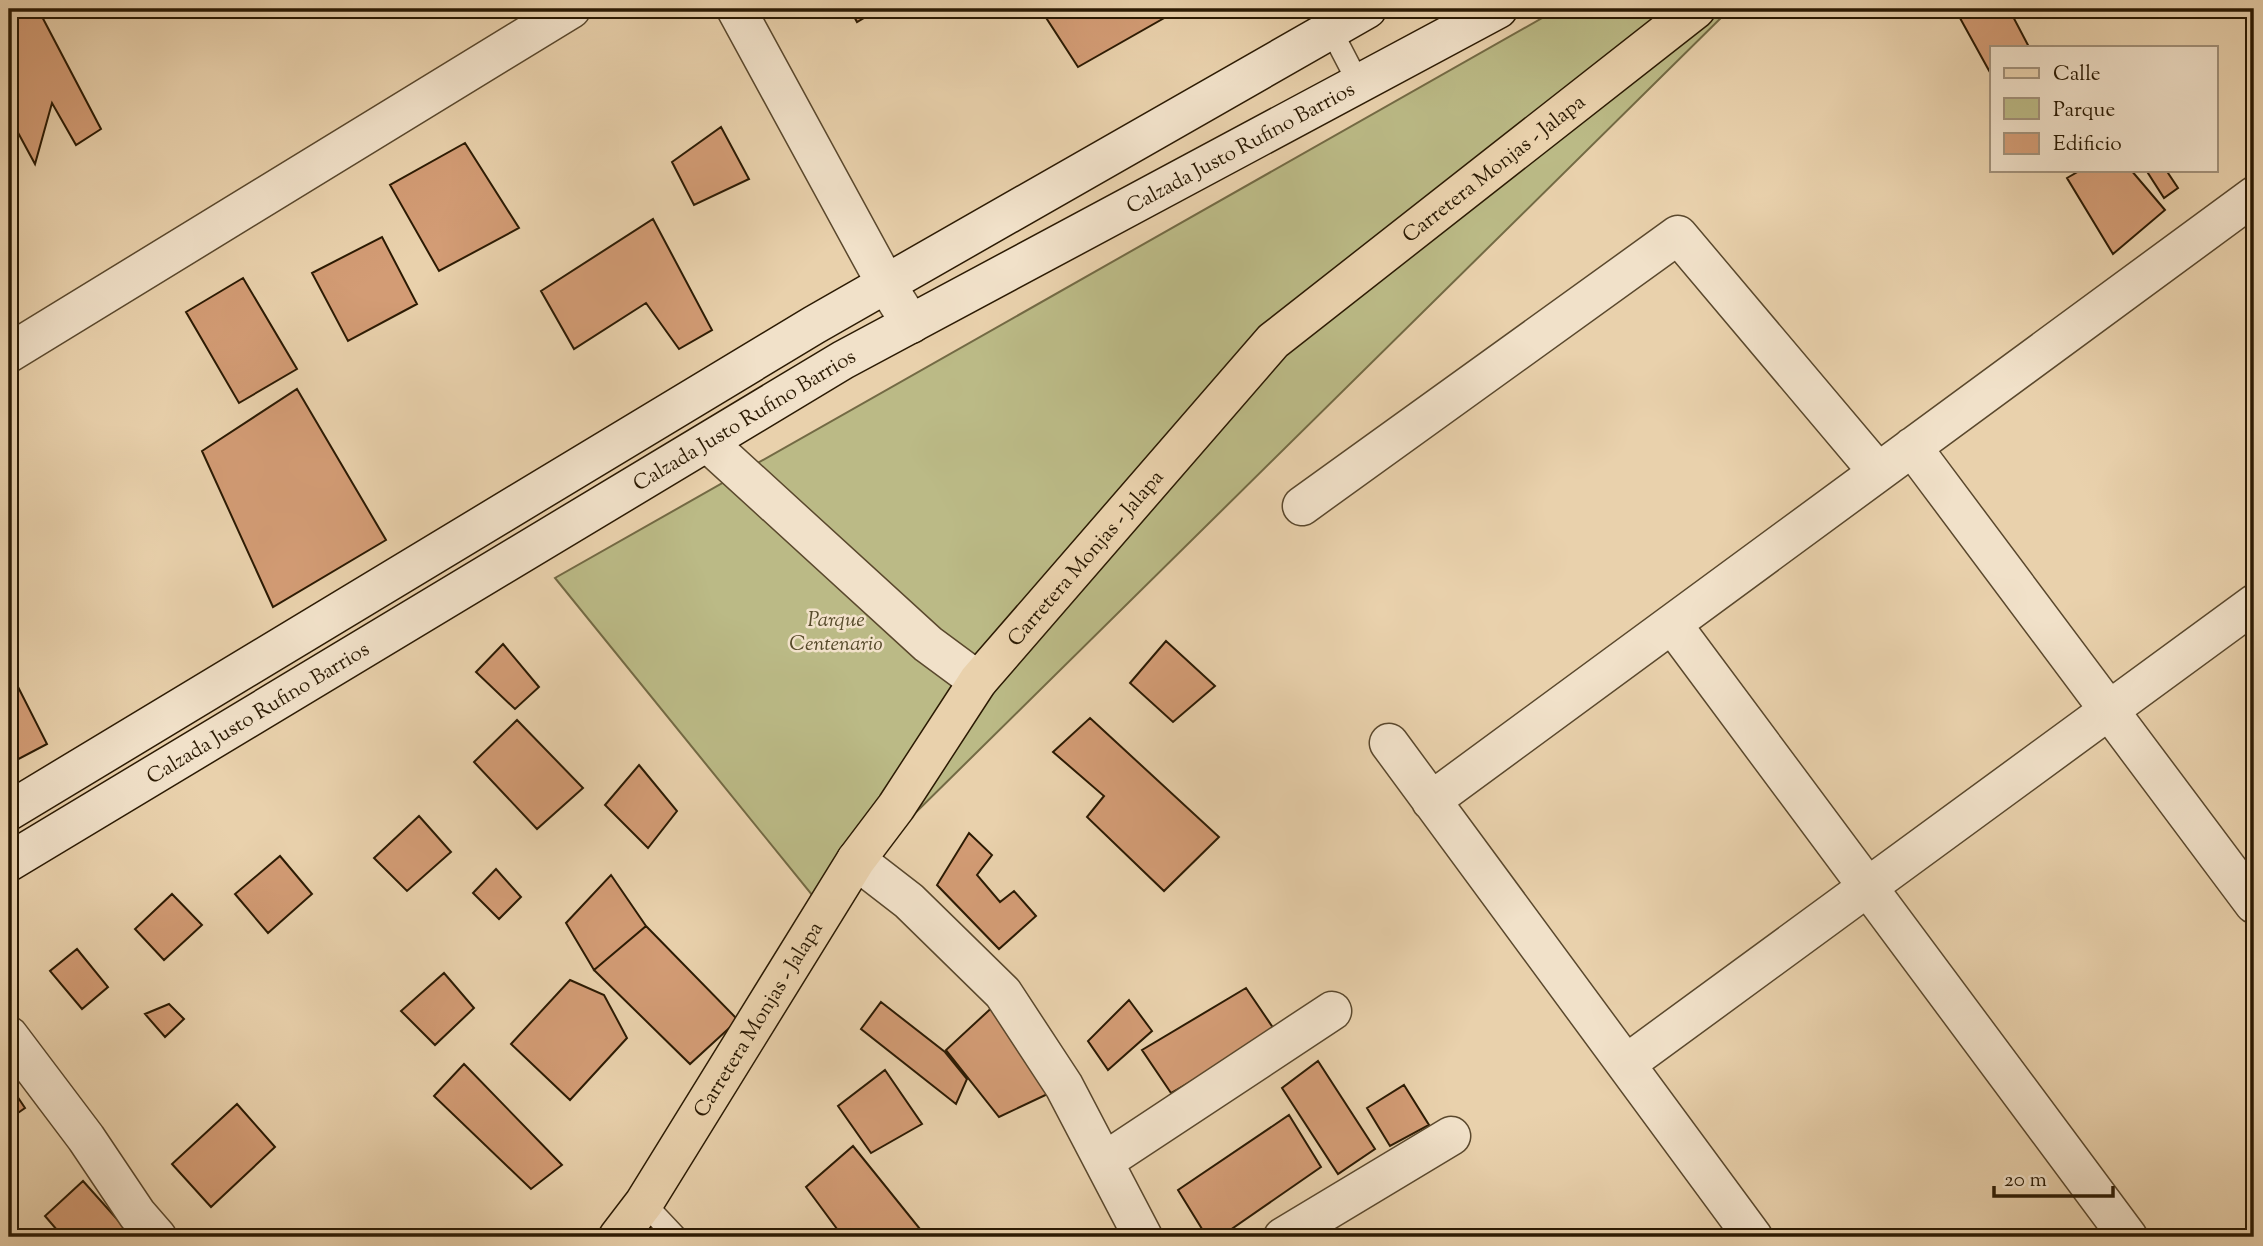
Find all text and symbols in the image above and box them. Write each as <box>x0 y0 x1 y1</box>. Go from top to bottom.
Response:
legend <box>1990 46 2218 172</box>
text: Calle <box>2053 60 2101 90</box>
street label: Calzada Justo Rufino Barrios <box>1121 75 1361 222</box>
street label: Carretera Monjas - Jalapa <box>1397 88 1593 251</box>
text: Parque <box>2053 96 2115 126</box>
text: Edificio <box>2053 130 2122 160</box>
street label: Calzada Justo Rufino Barrios <box>628 343 862 500</box>
street label: Carretera Monjas - Jalapa <box>1001 464 1172 654</box>
park label: Parque Centenario <box>789 606 883 660</box>
street label: Calzada Justo Rufino Barrios <box>141 635 376 793</box>
street label: Carretera Monjas - Jalapa <box>687 916 832 1124</box>
scale bar <box>1994 1155 2112 1199</box>
text: 20 m <box>2004 1166 2047 1196</box>

